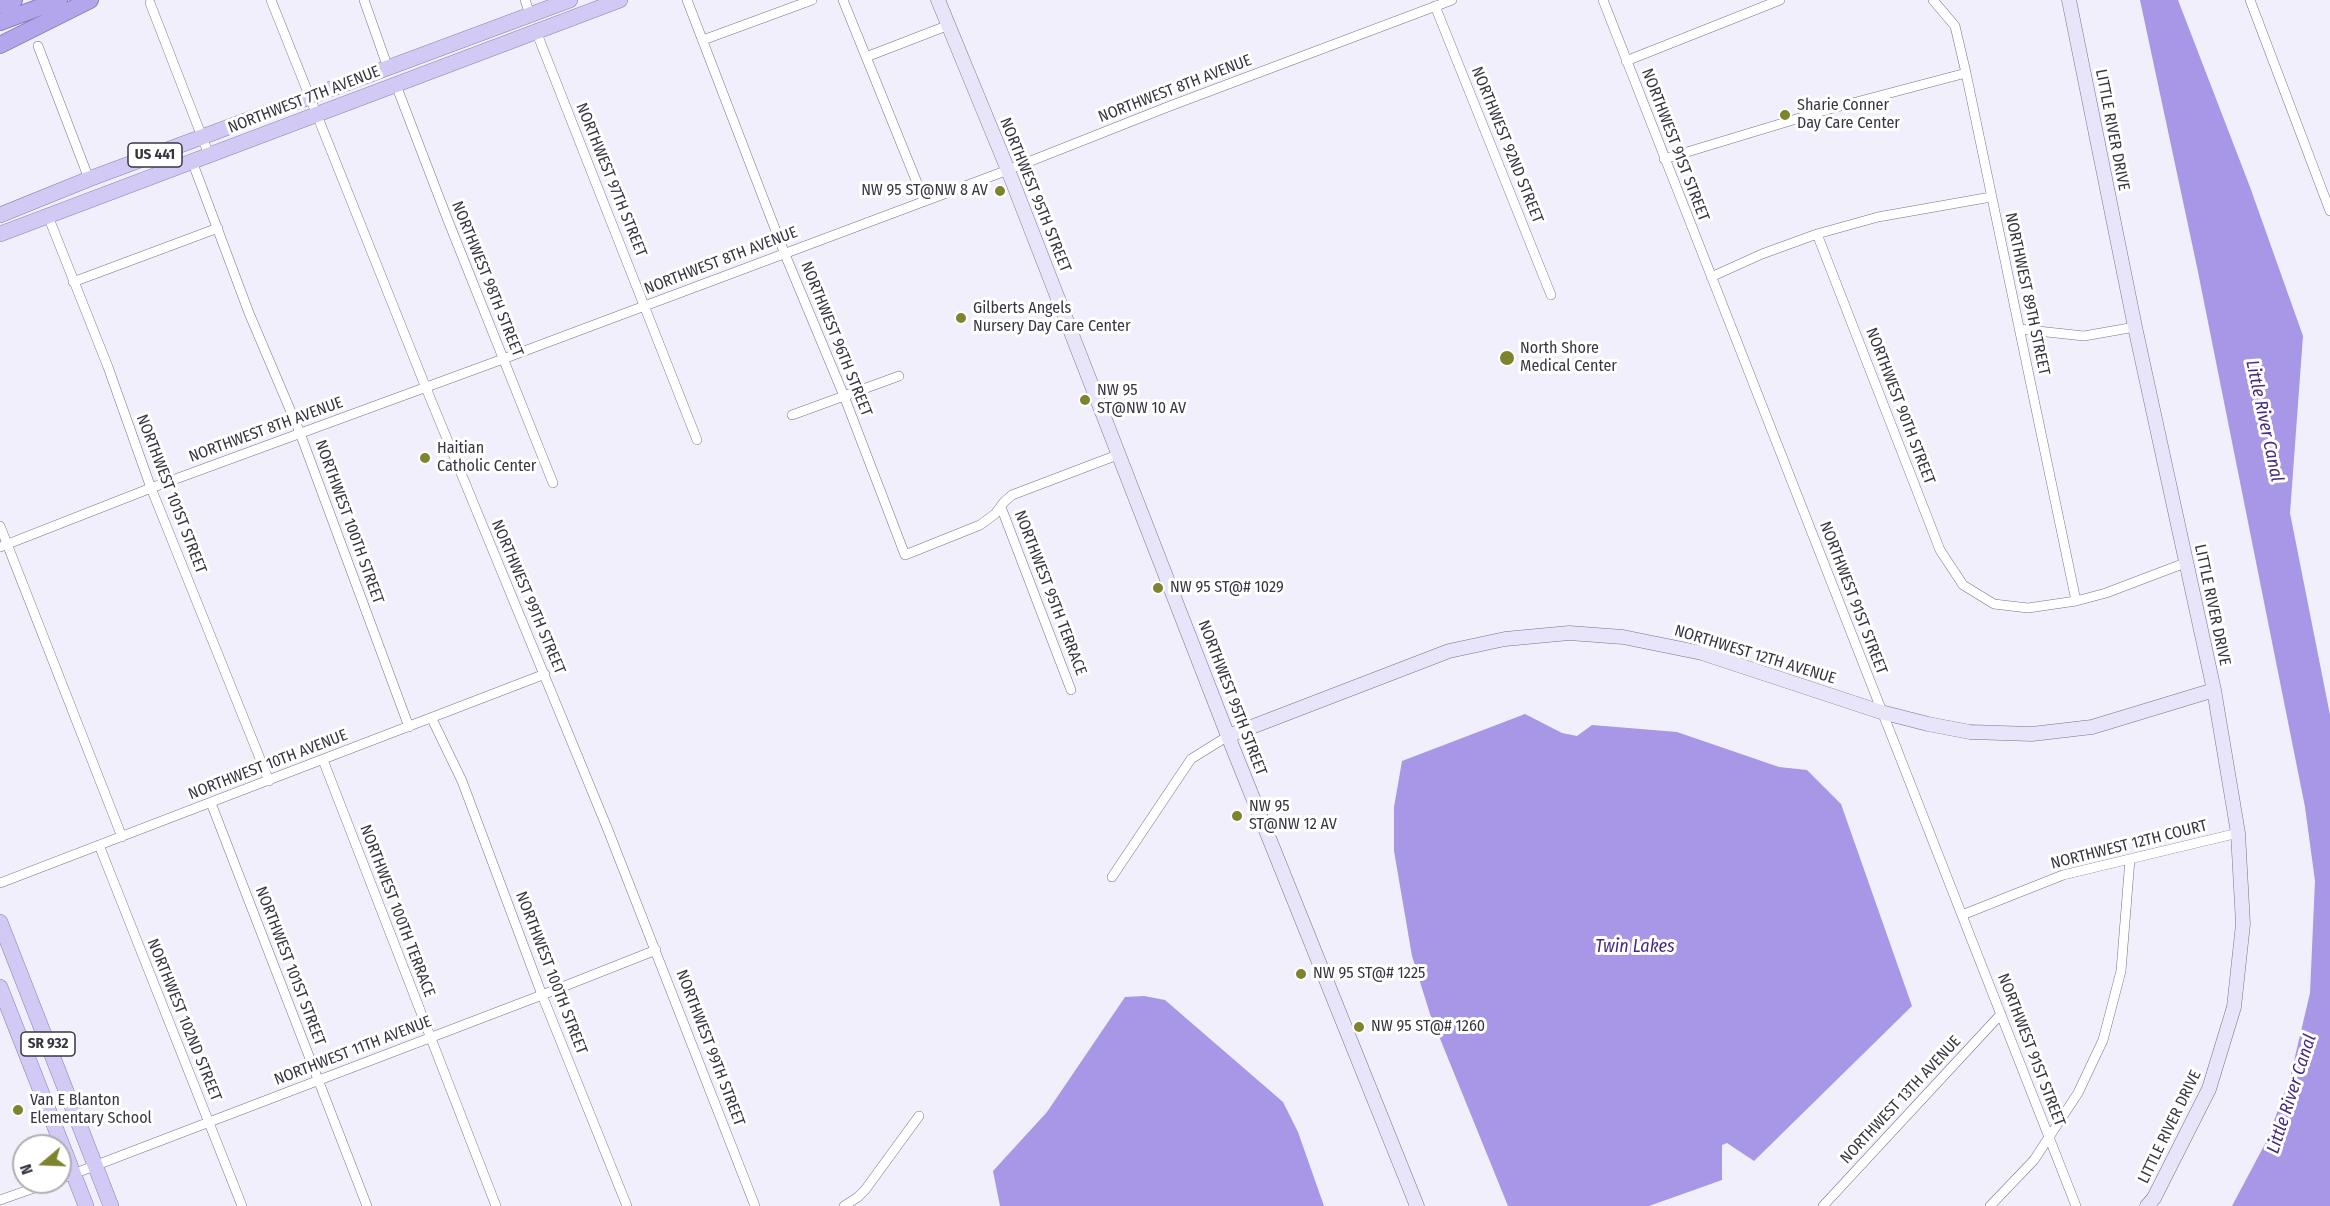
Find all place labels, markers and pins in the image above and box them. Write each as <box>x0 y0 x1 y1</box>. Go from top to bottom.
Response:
place label: Sharie Conner Day Care Center <box>1797 96 1900 134</box>
marker: Sharie Conner Day Care Center <box>1778 108 1792 122</box>
place label: NW 95 ST@NW 8 AV <box>861 181 988 201</box>
marker: NW 95 ST@NW 8 AV <box>993 184 1007 198</box>
place label: Gilberts Angels Nursery Day Care Center <box>973 299 1131 337</box>
marker: Gilberts Angels Nursery Day Care Center <box>954 311 968 325</box>
place label: North Shore Medical Center <box>1520 339 1617 377</box>
marker: North Shore Medical Center <box>1498 349 1516 367</box>
place label: NW 95 ST@NW 10 AV <box>1097 381 1186 419</box>
marker: NW 95 ST@NW 10 AV <box>1078 393 1092 407</box>
place label: Haitian Catholic Center <box>437 439 536 477</box>
marker: Haitian Catholic Center <box>418 451 432 465</box>
place label: NW 95 ST@# 1029 <box>1170 578 1284 598</box>
marker: NW 95 ST@# 1029 <box>1151 581 1165 595</box>
place label: NW 95 ST@NW 12 AV <box>1249 797 1337 835</box>
marker: NW 95 ST@NW 12 AV <box>1230 809 1244 823</box>
place label: NW 95 ST@# 1225 <box>1313 964 1425 984</box>
marker: NW 95 ST@# 1225 <box>1294 967 1308 981</box>
place label: NW 95 ST@# 1260 <box>1371 1017 1485 1037</box>
marker: NW 95 ST@# 1260 <box>1352 1020 1366 1034</box>
place label: Van E Blanton Elementary School <box>30 1091 152 1129</box>
marker: Van E Blanton Elementary School <box>11 1103 25 1117</box>

